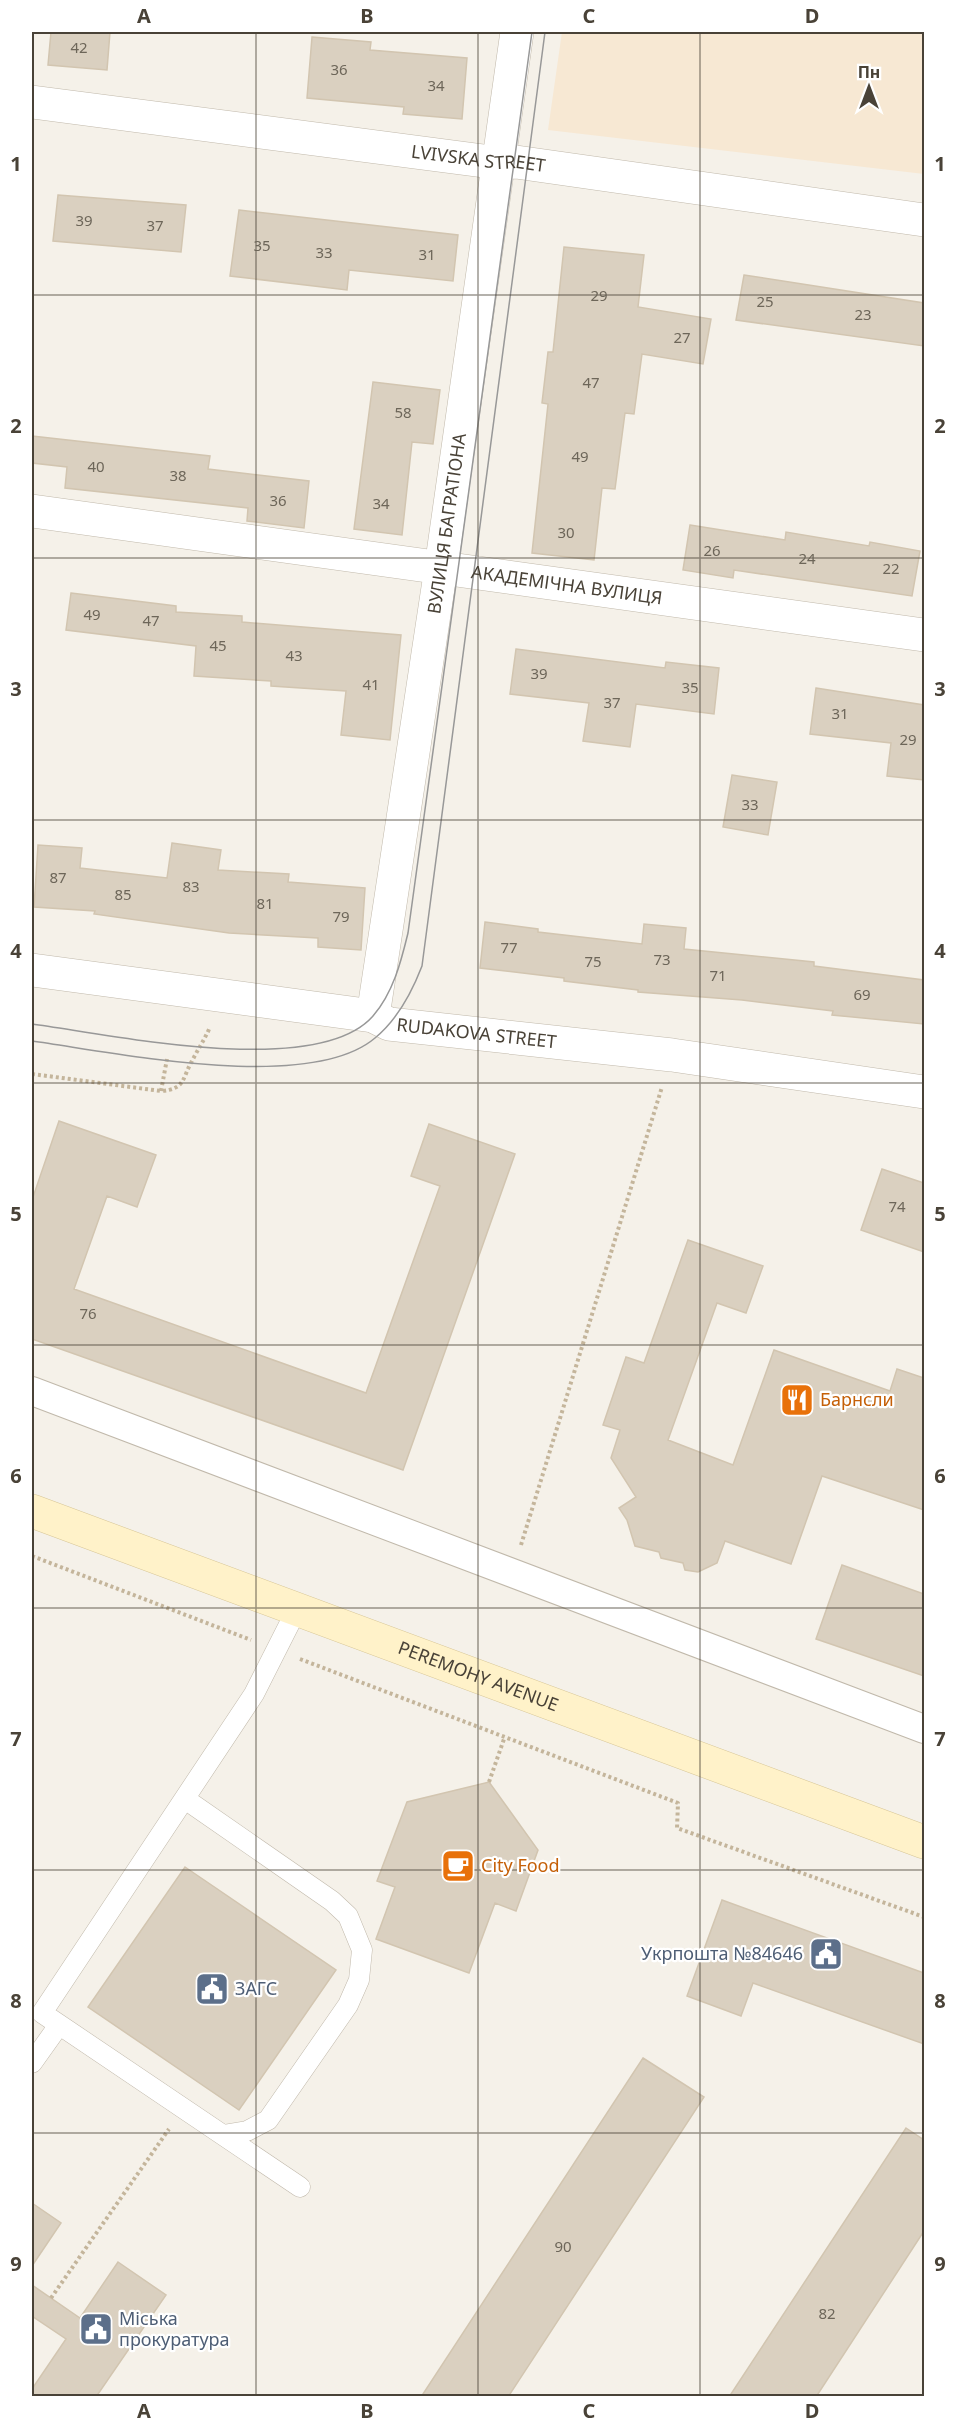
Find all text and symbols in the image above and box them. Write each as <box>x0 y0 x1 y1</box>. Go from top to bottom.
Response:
text: A <box>137 2 151 29</box>
text: B <box>360 2 374 29</box>
text: C <box>583 2 596 29</box>
text: D <box>805 2 819 29</box>
house number: 42 <box>70 37 88 57</box>
north arrow <box>839 57 899 117</box>
house number: 36 <box>330 59 348 79</box>
text: Пн <box>858 61 880 83</box>
house number: 34 <box>427 75 445 95</box>
street label: LVIVSKA STREET <box>410 139 547 177</box>
text: 1 <box>10 150 22 177</box>
text: 1 <box>934 150 946 177</box>
house number: 39 <box>75 210 93 230</box>
house number: 37 <box>146 215 164 235</box>
house number: 35 <box>253 235 271 255</box>
house number: 33 <box>315 242 333 262</box>
house number: 31 <box>418 244 436 264</box>
house number: 29 <box>590 285 608 305</box>
house number: 25 <box>756 291 774 311</box>
house number: 23 <box>854 304 872 324</box>
house number: 27 <box>673 327 691 347</box>
house number: 47 <box>582 372 600 392</box>
house number: 58 <box>394 402 412 422</box>
text: 2 <box>10 412 22 439</box>
text: 2 <box>934 412 946 439</box>
street label: ВУЛИЦЯ БАГРАТІОНА <box>421 431 471 616</box>
house number: 49 <box>571 446 589 466</box>
house number: 40 <box>87 456 105 476</box>
house number: 38 <box>169 465 187 485</box>
house number: 36 <box>269 490 287 510</box>
house number: 34 <box>372 493 390 513</box>
house number: 30 <box>557 522 575 542</box>
house number: 26 <box>703 540 721 560</box>
house number: 24 <box>798 548 816 568</box>
house number: 22 <box>882 558 900 578</box>
street label: АКАДЕМІЧНА ВУЛИЦЯ <box>470 559 664 610</box>
house number: 49 <box>83 604 101 624</box>
house number: 47 <box>142 610 160 630</box>
house number: 45 <box>209 635 227 655</box>
house number: 43 <box>285 645 303 665</box>
house number: 39 <box>530 663 548 683</box>
house number: 41 <box>362 674 380 694</box>
text: 3 <box>10 675 22 702</box>
text: 3 <box>934 675 946 702</box>
house number: 35 <box>681 677 699 697</box>
house number: 37 <box>603 692 621 712</box>
house number: 31 <box>831 703 849 723</box>
house number: 29 <box>899 729 917 749</box>
house number: 33 <box>741 794 759 814</box>
house number: 87 <box>49 867 67 887</box>
house number: 83 <box>182 876 200 896</box>
house number: 85 <box>114 884 132 904</box>
house number: 81 <box>256 893 274 913</box>
house number: 79 <box>332 906 350 926</box>
text: 4 <box>10 937 22 964</box>
house number: 77 <box>500 937 518 957</box>
text: 4 <box>934 937 946 964</box>
house number: 73 <box>653 949 671 969</box>
house number: 75 <box>584 951 602 971</box>
house number: 71 <box>709 965 727 985</box>
house number: 69 <box>853 984 871 1004</box>
street label: RUDAKOVA STREET <box>395 1012 558 1053</box>
house number: 74 <box>888 1196 906 1216</box>
text: 5 <box>10 1200 22 1227</box>
text: 5 <box>934 1200 946 1227</box>
house number: 76 <box>79 1303 97 1323</box>
restaurant icon: Барнсли <box>779 1382 815 1418</box>
place label: Барнсли <box>820 1387 894 1411</box>
text: 6 <box>10 1462 22 1489</box>
text: 6 <box>934 1462 946 1489</box>
street label: PEREMOHY AVENUE <box>395 1635 562 1716</box>
text: 7 <box>10 1725 22 1752</box>
text: 7 <box>934 1725 946 1752</box>
cafe icon: City Food <box>440 1848 476 1884</box>
place label: City Food <box>481 1853 560 1877</box>
public building icon: Укрпошта №84646 <box>808 1936 844 1972</box>
place label: Укрпошта №84646 <box>641 1941 803 1965</box>
public building icon: ЗАГС <box>194 1971 230 2007</box>
place label: ЗАГС <box>235 1976 277 2000</box>
text: 8 <box>10 1987 22 2014</box>
text: 8 <box>934 1987 946 2014</box>
house number: 90 <box>554 2236 572 2256</box>
text: 9 <box>10 2250 22 2277</box>
text: 9 <box>934 2250 946 2277</box>
house number: 82 <box>818 2303 836 2323</box>
place label: Міська прокуратура <box>119 2306 230 2351</box>
public building icon: Міська прокуратура <box>78 2311 114 2347</box>
text: A <box>137 2397 151 2424</box>
text: B <box>360 2397 374 2424</box>
text: C <box>583 2397 596 2424</box>
text: D <box>805 2397 819 2424</box>

